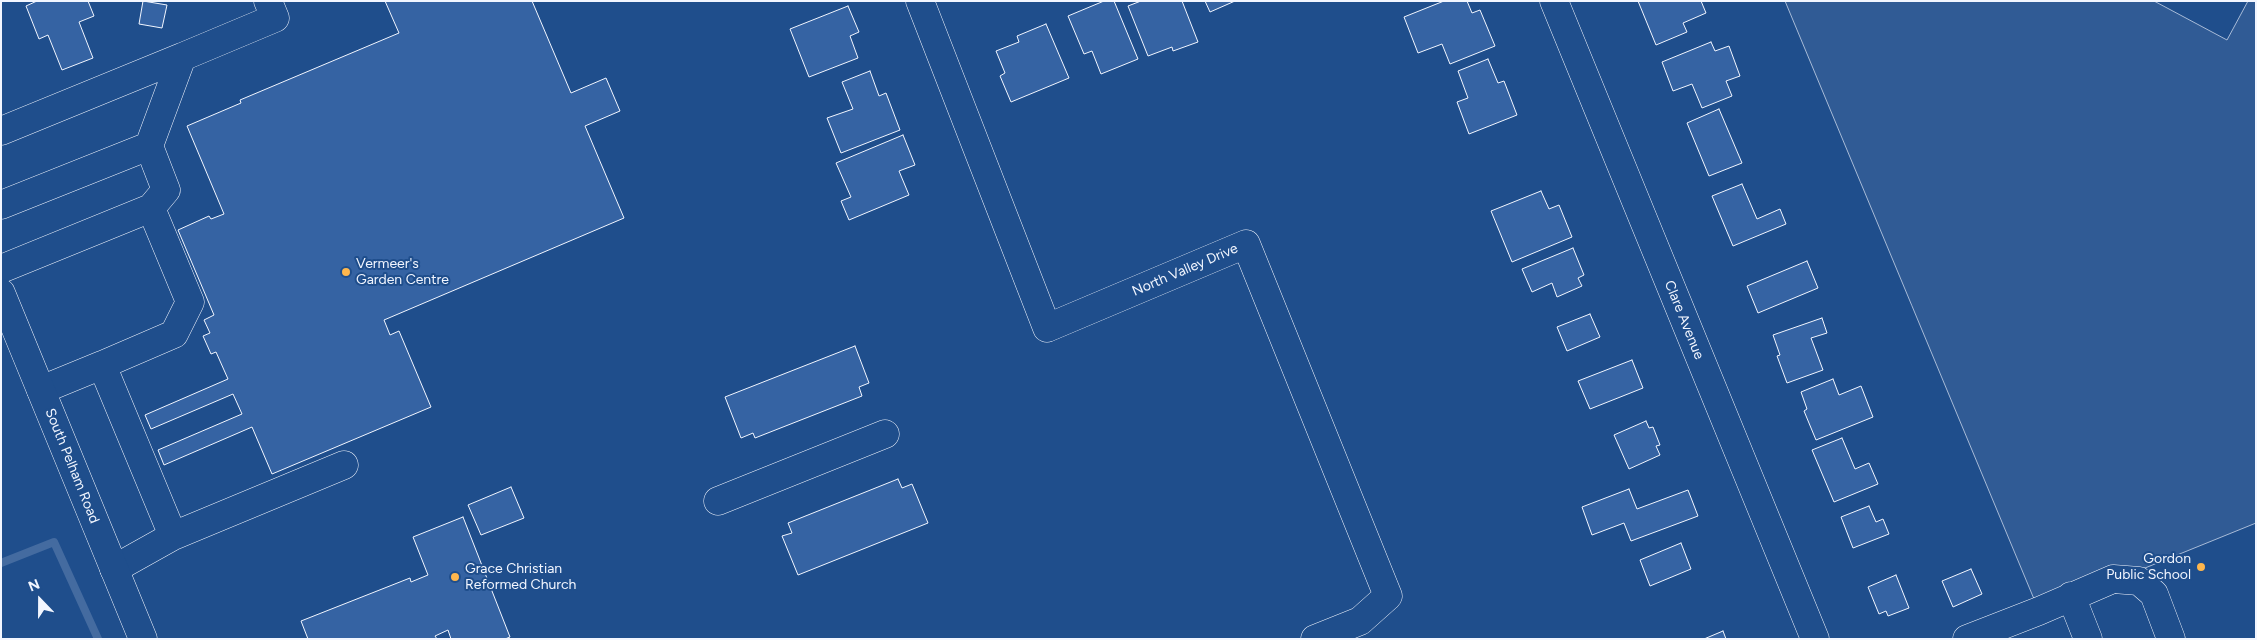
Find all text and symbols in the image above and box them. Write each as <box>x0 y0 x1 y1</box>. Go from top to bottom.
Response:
street label: North Valley Drive <box>1130 240 1240 300</box>
place label: Vermeer's Garden Centre <box>356 256 449 288</box>
marker: Vermeer's Garden Centre <box>340 266 352 278</box>
street label: Clare Avenue <box>1661 278 1707 362</box>
street label: South Pelham Road <box>41 406 103 526</box>
place label: Gordon Public School <box>2106 551 2191 584</box>
place label: Grace Christian Reformed Church <box>465 561 576 594</box>
marker: Gordon Public School <box>2195 561 2207 573</box>
marker: Grace Christian Reformed Church <box>449 571 461 583</box>
north arrow <box>15 575 65 625</box>
text: N <box>26 576 42 596</box>

